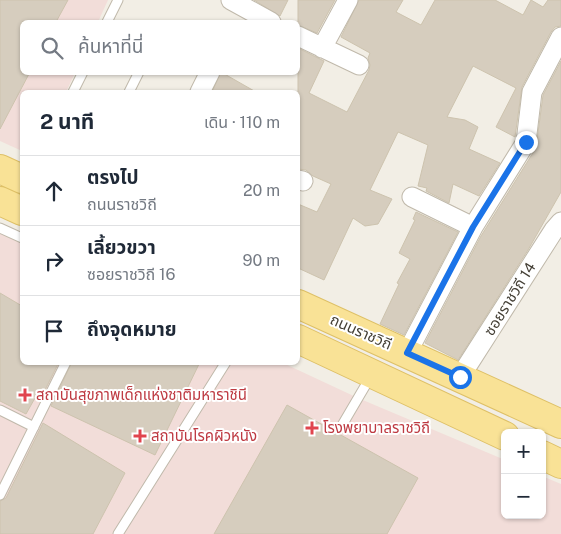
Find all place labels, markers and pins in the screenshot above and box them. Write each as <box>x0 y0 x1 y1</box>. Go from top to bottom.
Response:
place label: สถาบันสุขภาพเด็กแห่งชาติมหาราชินี <box>36 386 247 404</box>
marker: สถาบันสุขภาพเด็กแห่งชาติมหาราชินี <box>18 388 32 402</box>
place label: โรงพยาบาลราชวิถี <box>323 419 430 436</box>
marker: โรงพยาบาลราชวิถี <box>305 421 319 435</box>
place label: สถาบันโรคผิวหนัง <box>151 427 257 444</box>
marker: สถาบันโรคผิวหนัง <box>133 429 147 443</box>

